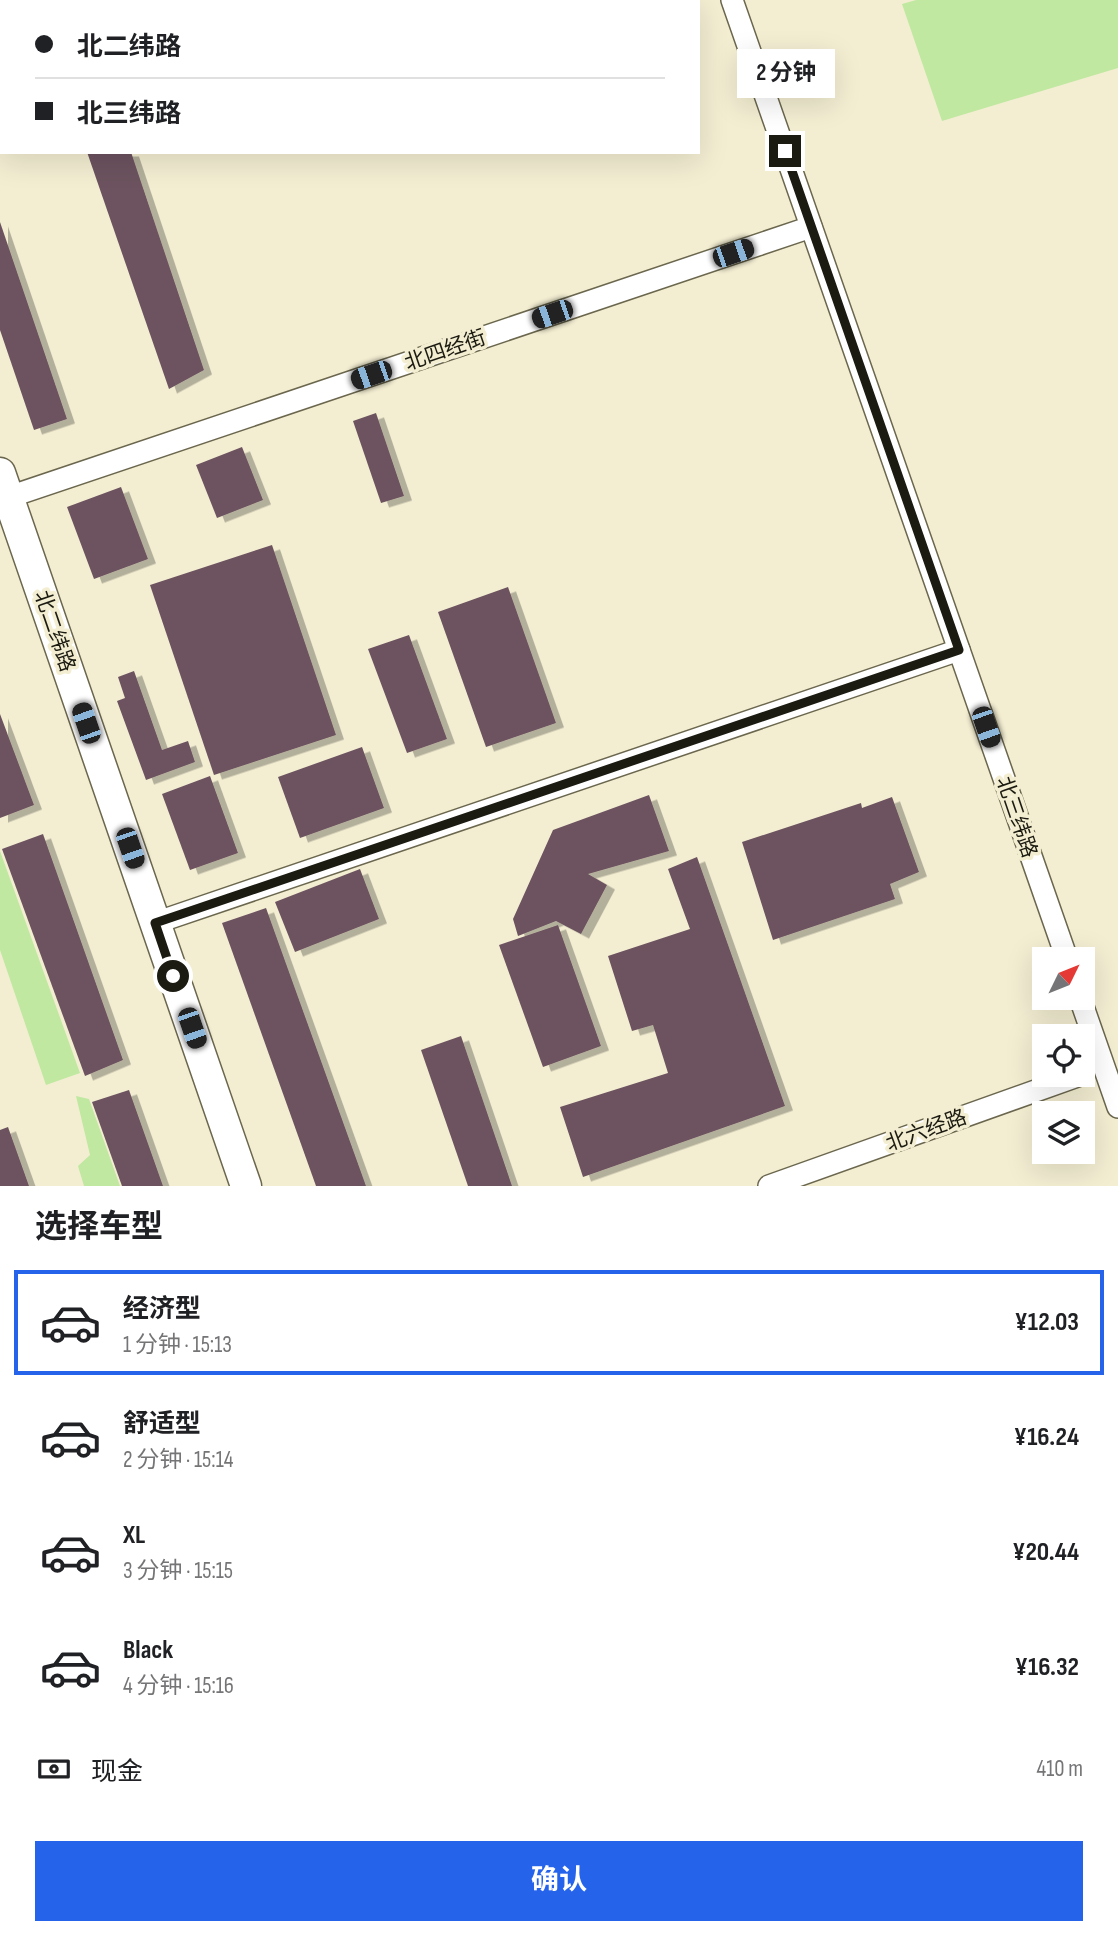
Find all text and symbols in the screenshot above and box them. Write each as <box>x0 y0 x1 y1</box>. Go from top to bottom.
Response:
text: 北二纬路 <box>77 32 181 63</box>
callout: 2 分钟 <box>736 50 834 99</box>
text: 2 分钟 <box>756 59 816 87</box>
text: 北三纬路 <box>77 99 181 130</box>
route end <box>769 135 801 167</box>
car <box>710 236 757 270</box>
car <box>529 297 576 331</box>
street label: 北四经街 <box>401 325 489 376</box>
car <box>348 358 395 392</box>
street label: 北二纬路 <box>29 587 80 675</box>
car <box>70 700 103 746</box>
car <box>970 704 1003 750</box>
street label: 北三纬路 <box>991 773 1042 861</box>
car <box>114 825 147 871</box>
north arrow <box>1032 947 1096 1010</box>
map controls <box>1032 947 1095 1164</box>
route start <box>157 960 189 992</box>
car <box>176 1005 209 1051</box>
button: locate <box>1032 1024 1095 1087</box>
button: layers <box>1032 1101 1095 1164</box>
street label: 北六经路 <box>882 1104 970 1157</box>
text: 选择车型 <box>35 1208 163 1247</box>
icon: car <box>39 1291 102 1354</box>
text: 经济型 <box>123 1294 201 1325</box>
text: ¥12.03 <box>1014 1307 1079 1338</box>
text: 1 分钟 · 15:13 <box>123 1331 232 1359</box>
icon: car <box>39 1406 102 1469</box>
text: 舒适型 <box>123 1409 201 1440</box>
text: ¥16.24 <box>1014 1422 1079 1453</box>
text: 2 分钟 · 15:14 <box>123 1446 233 1474</box>
text: XL <box>123 1520 145 1551</box>
icon: car <box>39 1521 102 1584</box>
text: ¥20.44 <box>1012 1537 1079 1568</box>
text: 3 分钟 · 15:15 <box>123 1557 233 1585</box>
text: Black <box>123 1635 173 1666</box>
icon: car <box>39 1636 102 1699</box>
text: ¥16.32 <box>1015 1652 1079 1683</box>
text: 4 分钟 · 15:16 <box>123 1672 234 1700</box>
icon: cash <box>35 1750 73 1788</box>
text: 410 m <box>1037 1755 1083 1783</box>
text: 现金 <box>91 1757 143 1788</box>
button: 确认 <box>35 1841 1083 1921</box>

